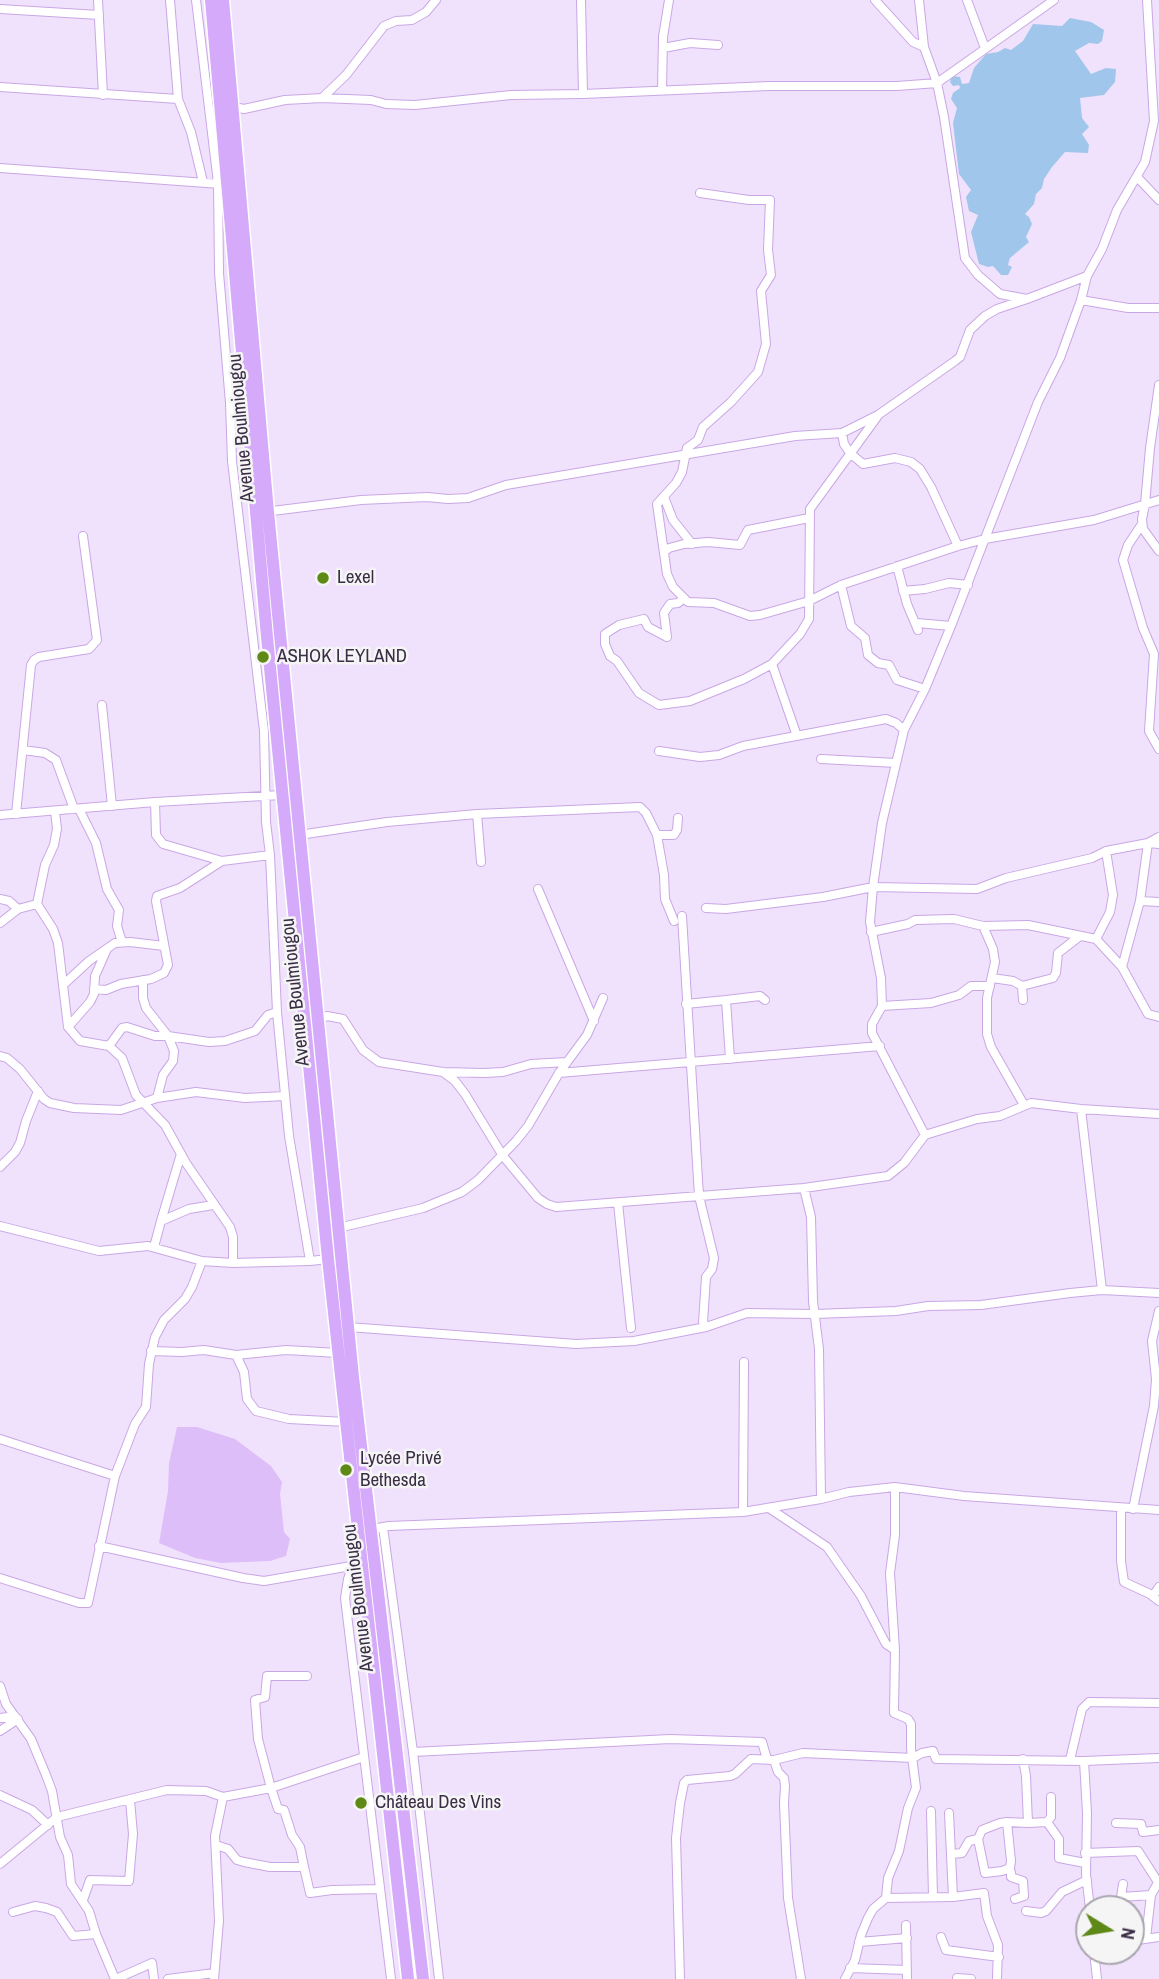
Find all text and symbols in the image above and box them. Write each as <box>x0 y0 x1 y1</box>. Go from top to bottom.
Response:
street label: Avenue Boulmiougou <box>224 353 260 503</box>
place label: Lexel <box>337 567 374 589</box>
marker: Lexel <box>315 570 331 586</box>
place label: ASHOK LEYLAND <box>277 646 407 668</box>
marker: ASHOK LEYLAND <box>255 649 271 665</box>
street label: Avenue Boulmiougou <box>277 917 315 1067</box>
place label: Lycée Privé Bethesda <box>360 1448 442 1492</box>
marker: Lycée Privé Bethesda <box>338 1462 354 1478</box>
street label: Avenue Boulmiougou <box>339 1523 379 1673</box>
place label: Château Des Vins <box>375 1792 501 1814</box>
marker: Château Des Vins <box>353 1795 369 1811</box>
north arrow <box>1075 1895 1145 1965</box>
text: N <box>1115 1926 1142 1942</box>

